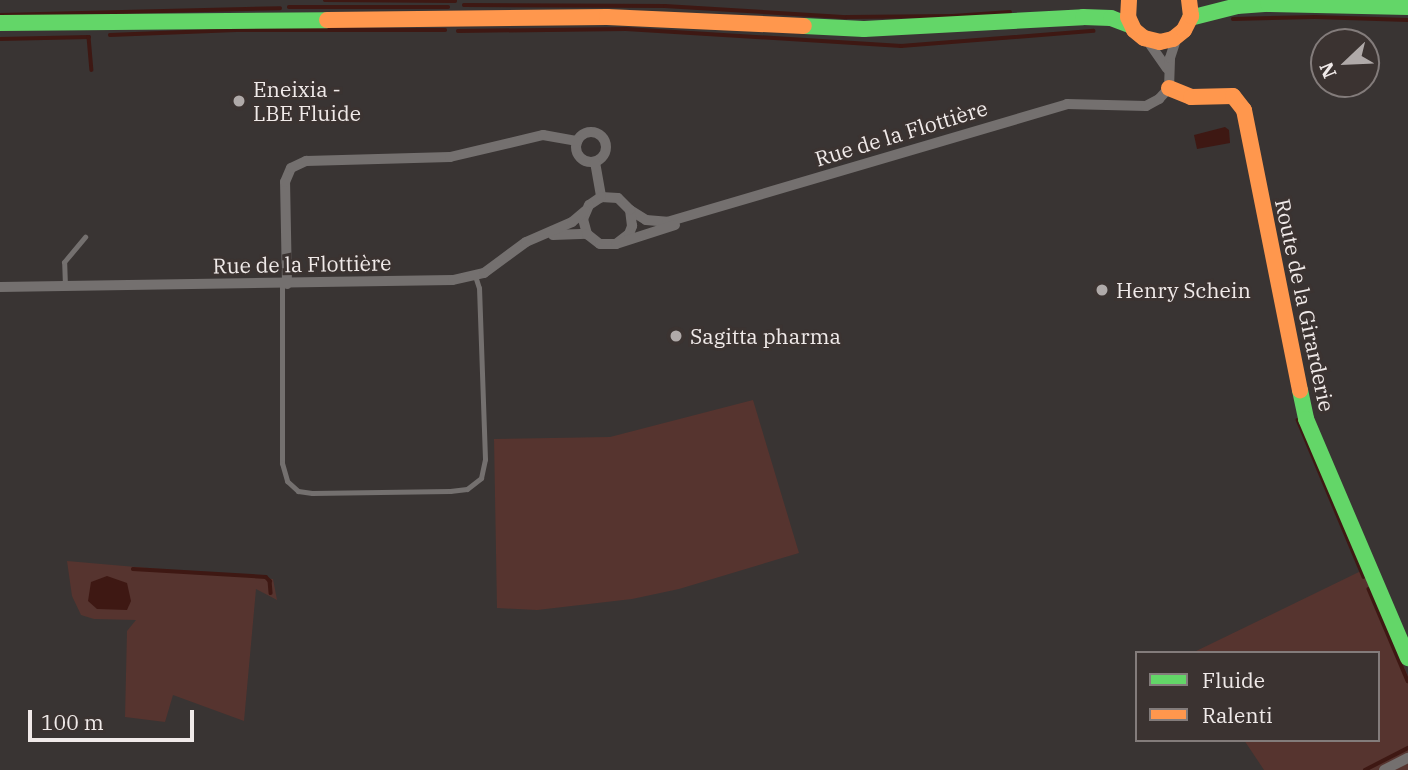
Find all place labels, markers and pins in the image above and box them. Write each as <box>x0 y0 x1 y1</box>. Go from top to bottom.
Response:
place label: Eneixia - LBE Fluide <box>253 76 361 126</box>
marker: Eneixia - LBE Fluide <box>231 93 247 109</box>
place label: Henry Schein <box>1116 277 1251 303</box>
marker: Henry Schein <box>1094 282 1110 298</box>
place label: Sagitta pharma <box>690 323 841 349</box>
marker: Sagitta pharma <box>668 328 684 344</box>

